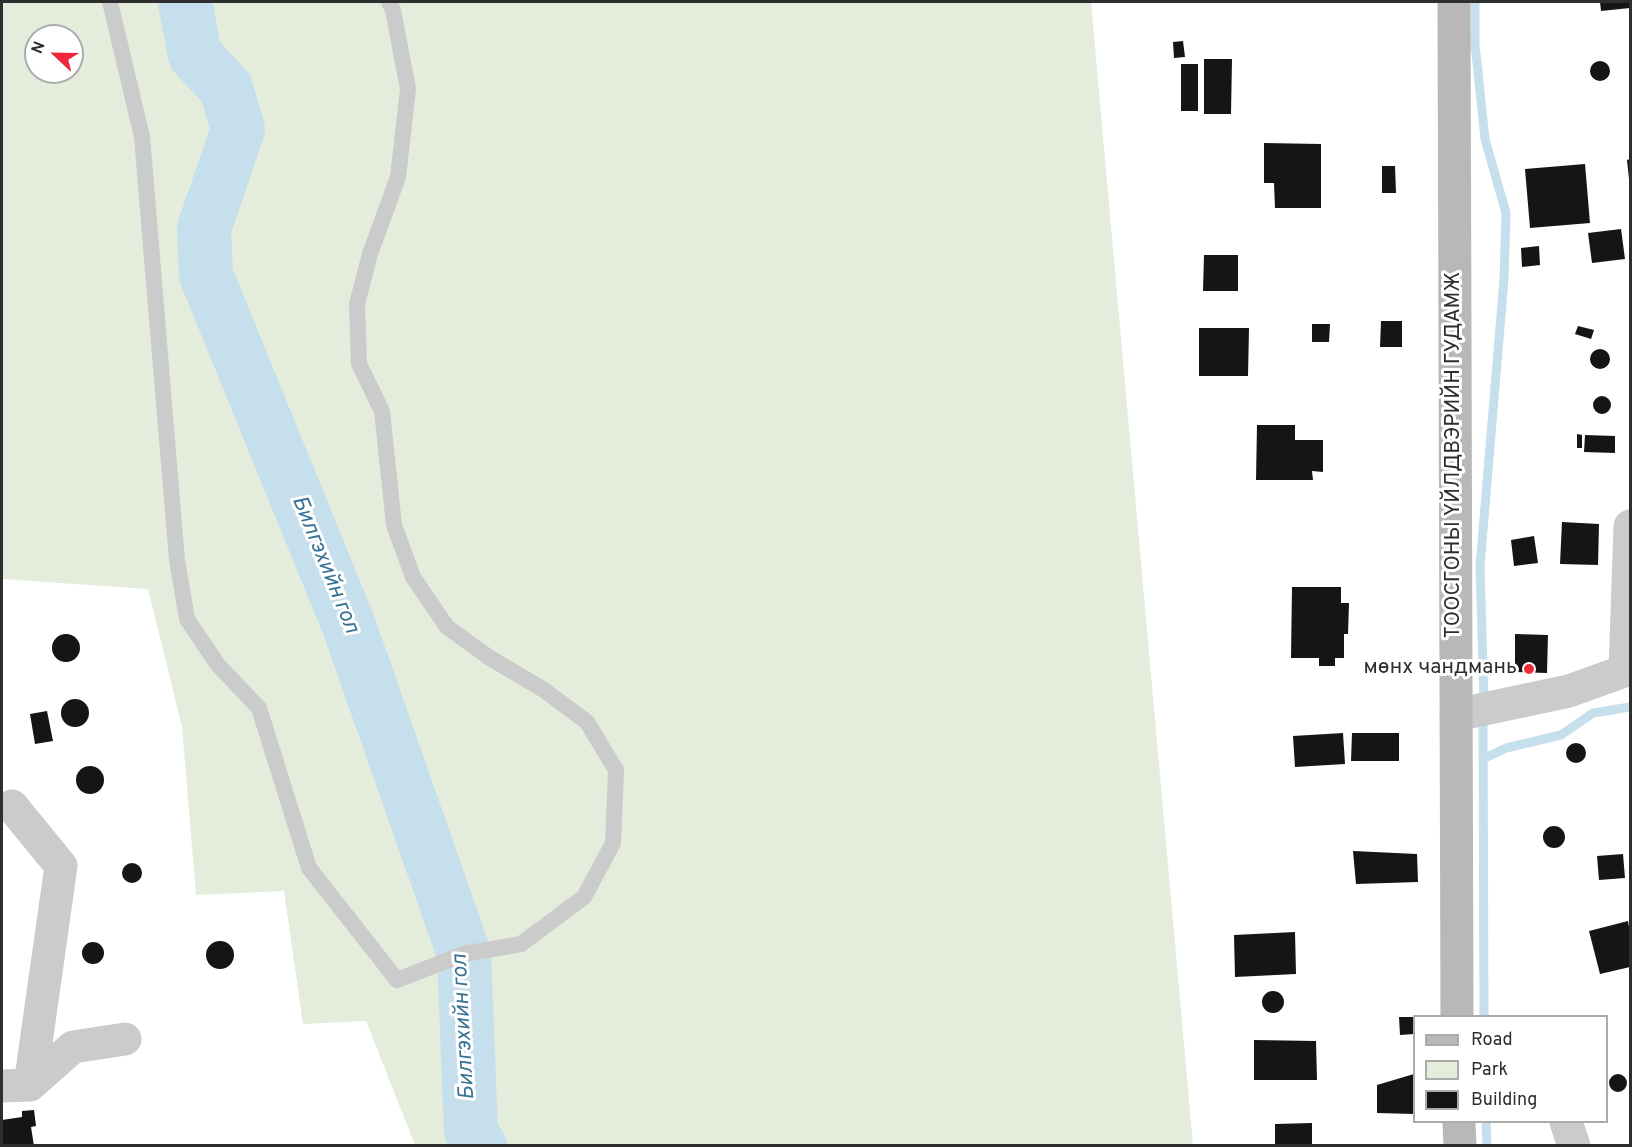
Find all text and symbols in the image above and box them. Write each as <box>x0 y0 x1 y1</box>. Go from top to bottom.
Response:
north arrow <box>24 24 84 84</box>
text: N <box>28 39 51 57</box>
street label: ТООСГОНЫ ҮЙЛДВЭРИЙН ГУДАМЖ <box>1442 272 1468 638</box>
water label: Билгэхийн гол <box>284 492 364 638</box>
place label: мөнх чандмань <box>1363 656 1517 682</box>
marker: мөнх чандмань <box>1522 662 1536 676</box>
water label: Билгэхийн гол <box>448 953 482 1101</box>
legend <box>1413 1015 1608 1123</box>
text: Road <box>1471 1029 1513 1052</box>
text: Park <box>1471 1059 1508 1082</box>
text: Building <box>1471 1089 1537 1112</box>

